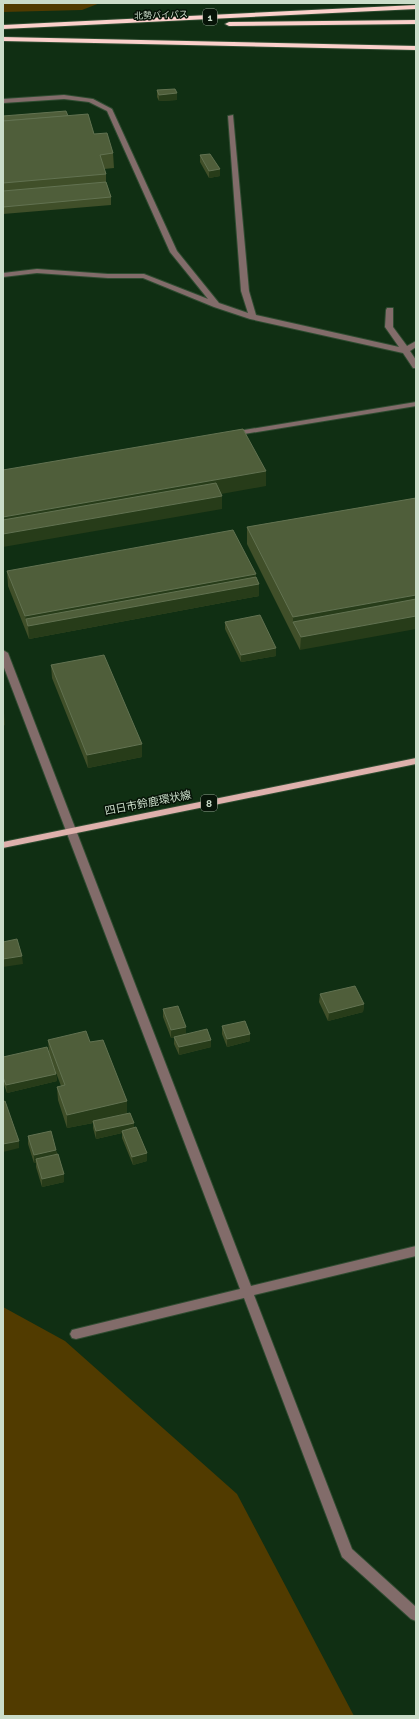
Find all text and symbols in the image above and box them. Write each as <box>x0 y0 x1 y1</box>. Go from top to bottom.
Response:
street label: 北勢バイパス <box>134 9 188 21</box>
road number: 1 <box>203 9 217 25</box>
street label: 四日市鈴鹿環状線 <box>104 788 192 818</box>
road number: 8 <box>201 795 217 811</box>

